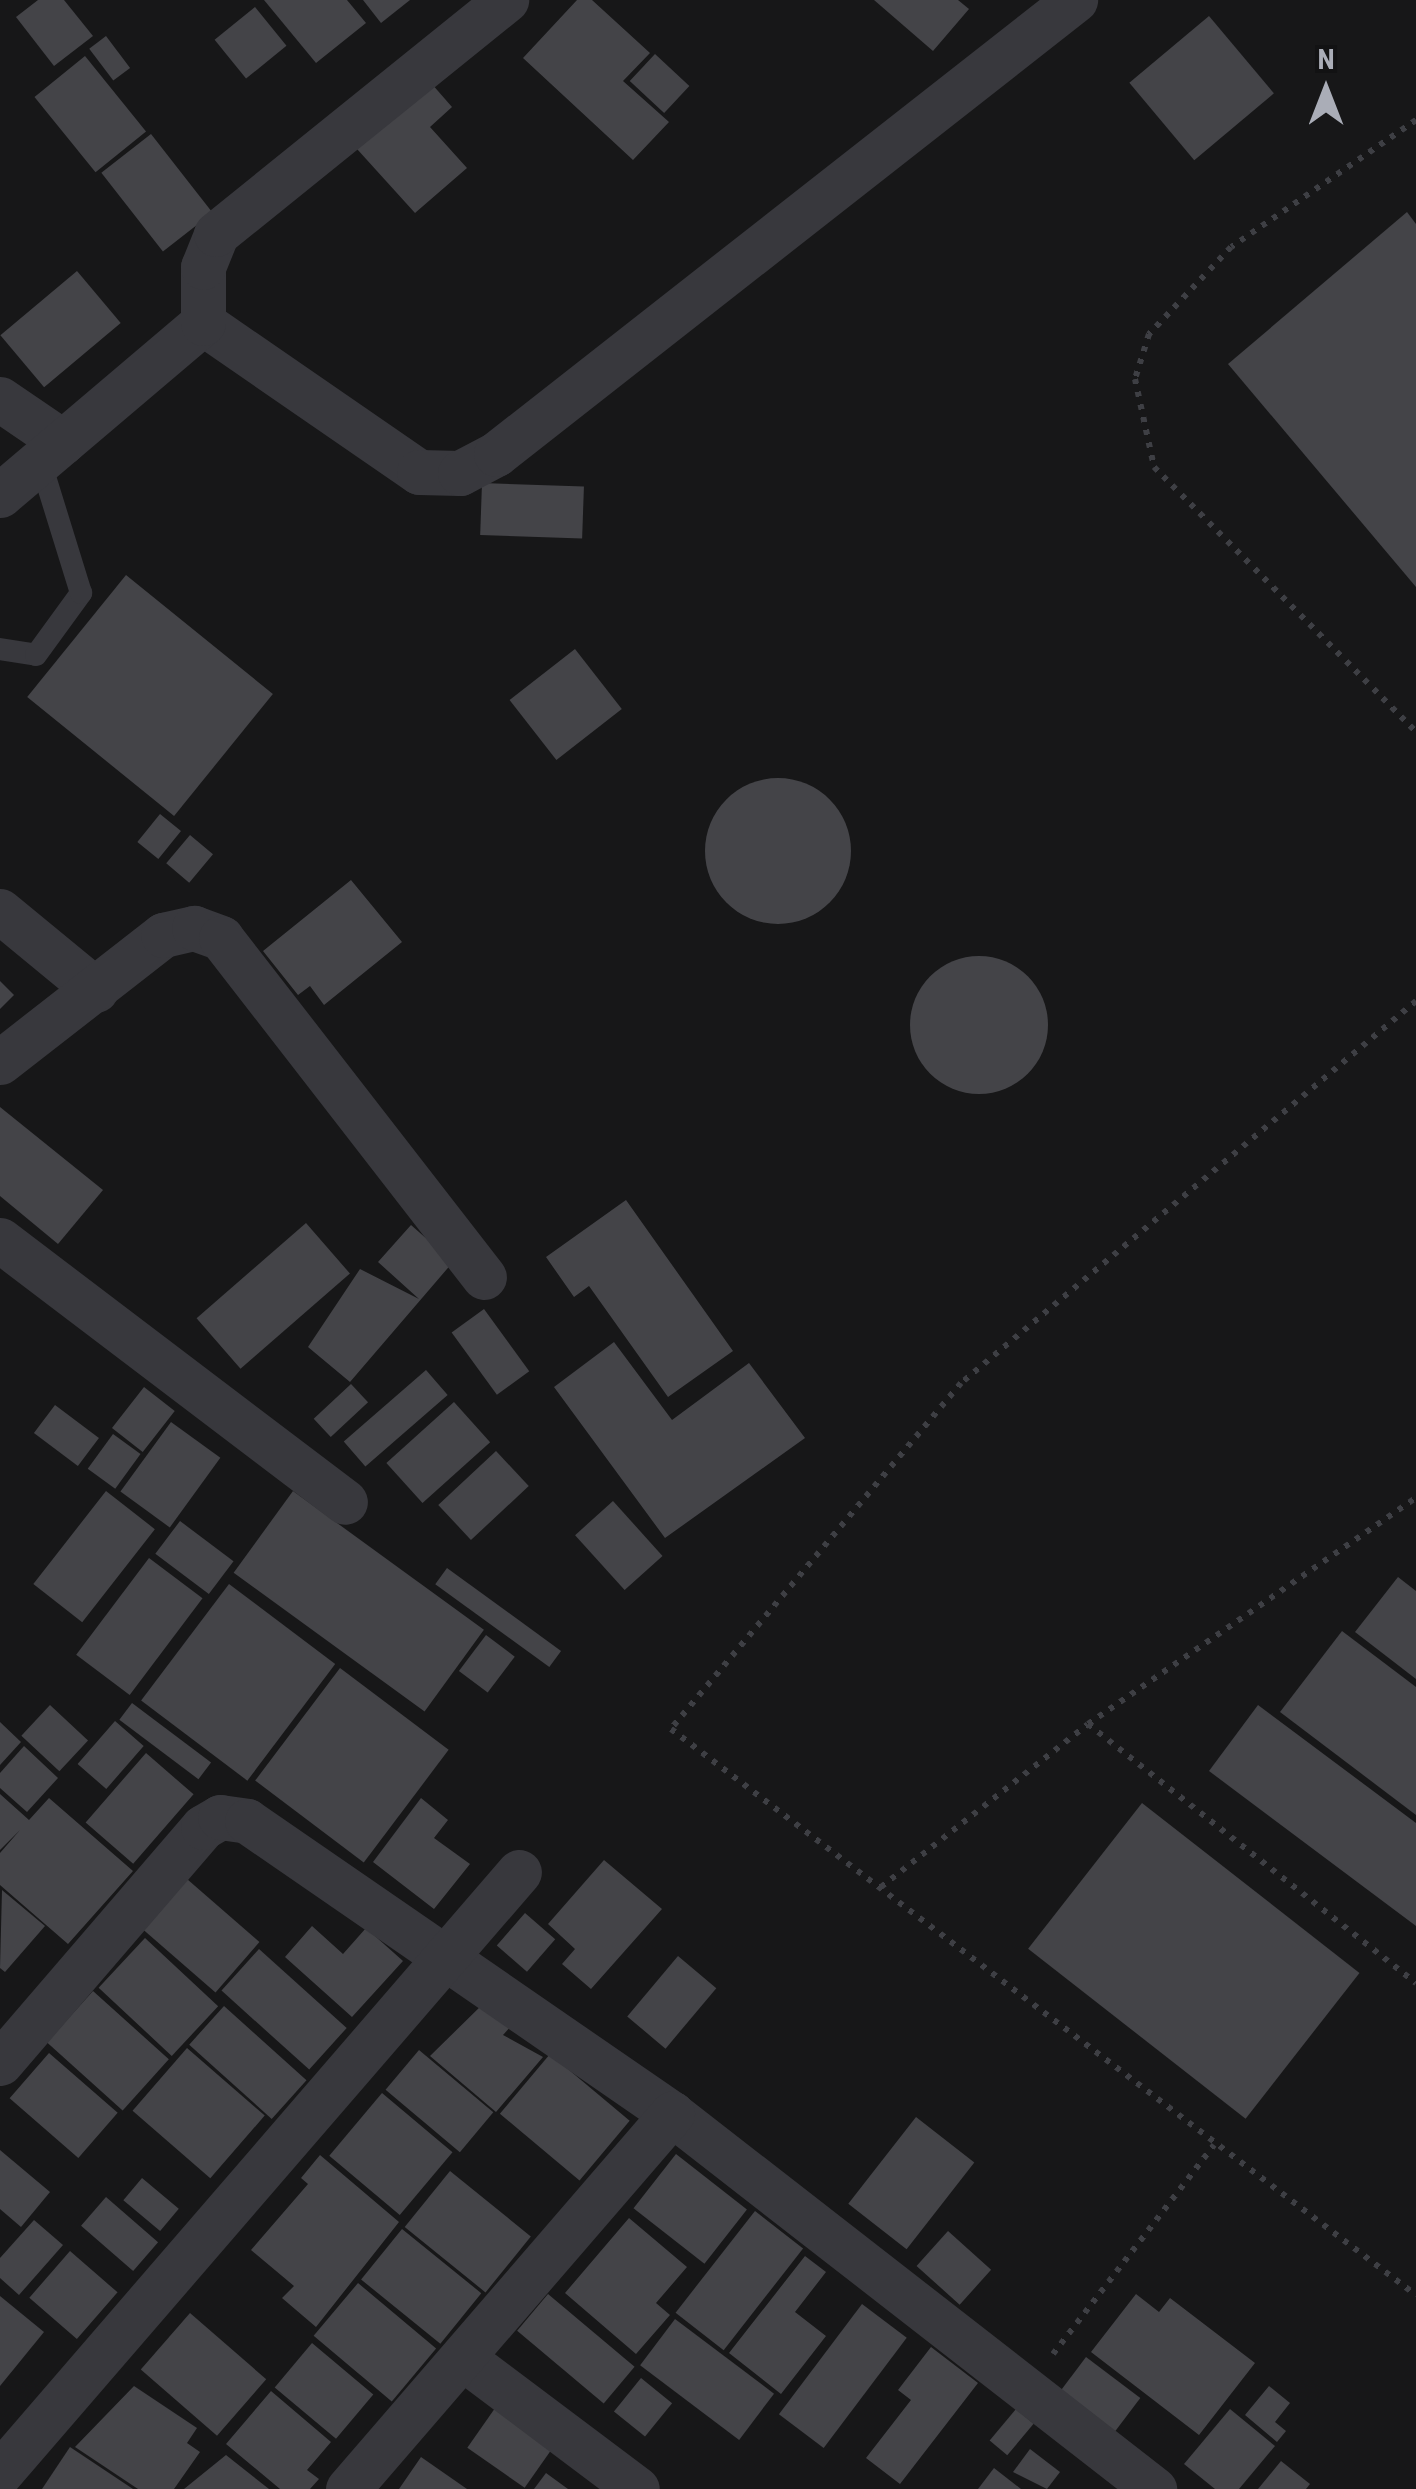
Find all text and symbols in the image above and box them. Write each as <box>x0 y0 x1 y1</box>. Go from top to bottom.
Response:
north arrow <box>1276 40 1376 140</box>
text: N <box>1317 43 1335 76</box>

